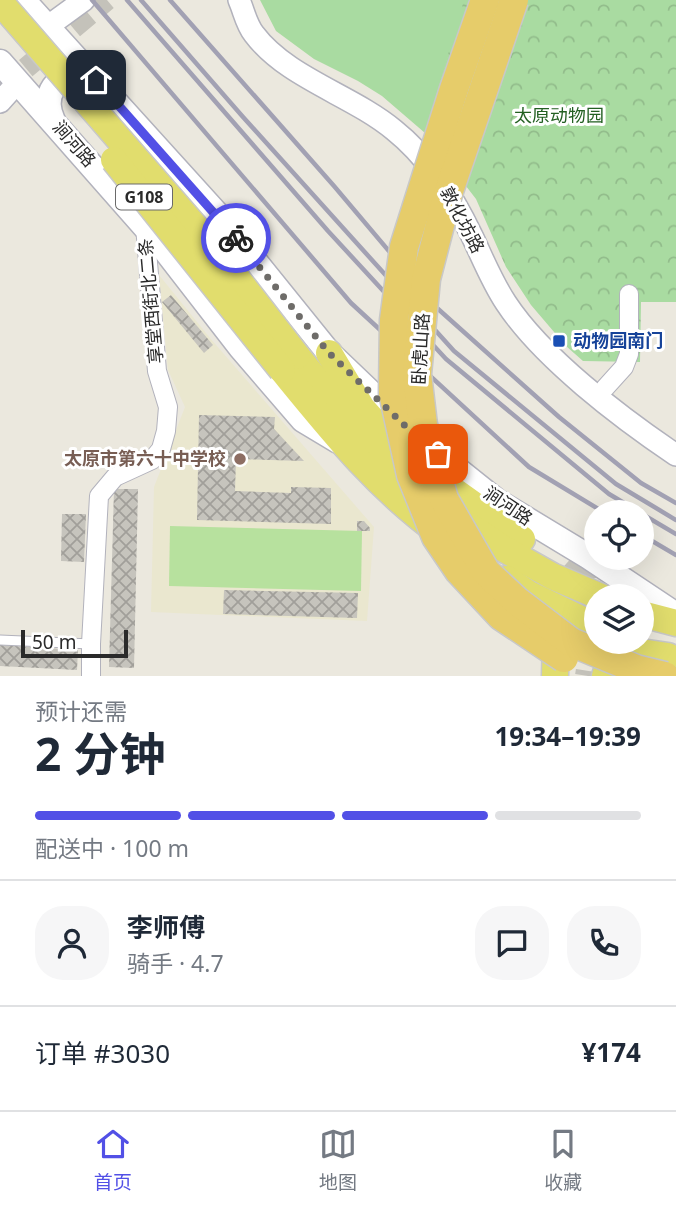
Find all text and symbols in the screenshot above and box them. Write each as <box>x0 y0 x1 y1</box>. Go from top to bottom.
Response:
pin <box>66 50 126 110</box>
icon: home <box>77 61 115 99</box>
park label: 太原动物园 <box>514 103 604 127</box>
street label: 涧河路 <box>48 115 102 172</box>
street label: 敦化坊路 <box>435 182 490 257</box>
road number: G108 <box>116 184 172 210</box>
courier <box>201 203 271 273</box>
icon: bike <box>217 219 255 257</box>
street label: 享堂西街北二条 <box>133 237 167 365</box>
street label: 卧虎山路 <box>406 312 434 386</box>
place label: 动物园南门 <box>573 328 663 352</box>
marker: 动物园南门 <box>551 333 567 349</box>
pin <box>408 424 468 484</box>
icon: bag <box>419 435 457 473</box>
place label: 太原市第六十中学校 <box>64 446 226 470</box>
marker: 太原市第六十中学校 <box>232 451 248 467</box>
street label: 涧河路 <box>479 480 538 530</box>
map controls <box>584 500 654 654</box>
button: locate <box>584 500 654 570</box>
button: layers <box>584 584 654 654</box>
scale bar <box>21 627 128 659</box>
text: 50 m <box>32 629 76 655</box>
text: 预计还需 <box>35 695 127 727</box>
text: 19:34–19:39 <box>494 718 641 754</box>
text: 2 分钟 <box>35 722 165 784</box>
text: 配送中 · 100 m <box>35 832 189 864</box>
button: person <box>35 906 109 980</box>
button: chat <box>475 906 549 980</box>
button: phone <box>567 906 641 980</box>
text: 李师傅 <box>127 909 205 945</box>
text: 骑手 · 4.7 <box>127 947 224 979</box>
text: ¥174 <box>582 1034 641 1070</box>
text: 订单 #3030 <box>35 1035 170 1071</box>
tab: 首页 <box>94 1125 132 1195</box>
tab: 地图 <box>319 1125 357 1195</box>
tab: 收藏 <box>544 1125 582 1195</box>

